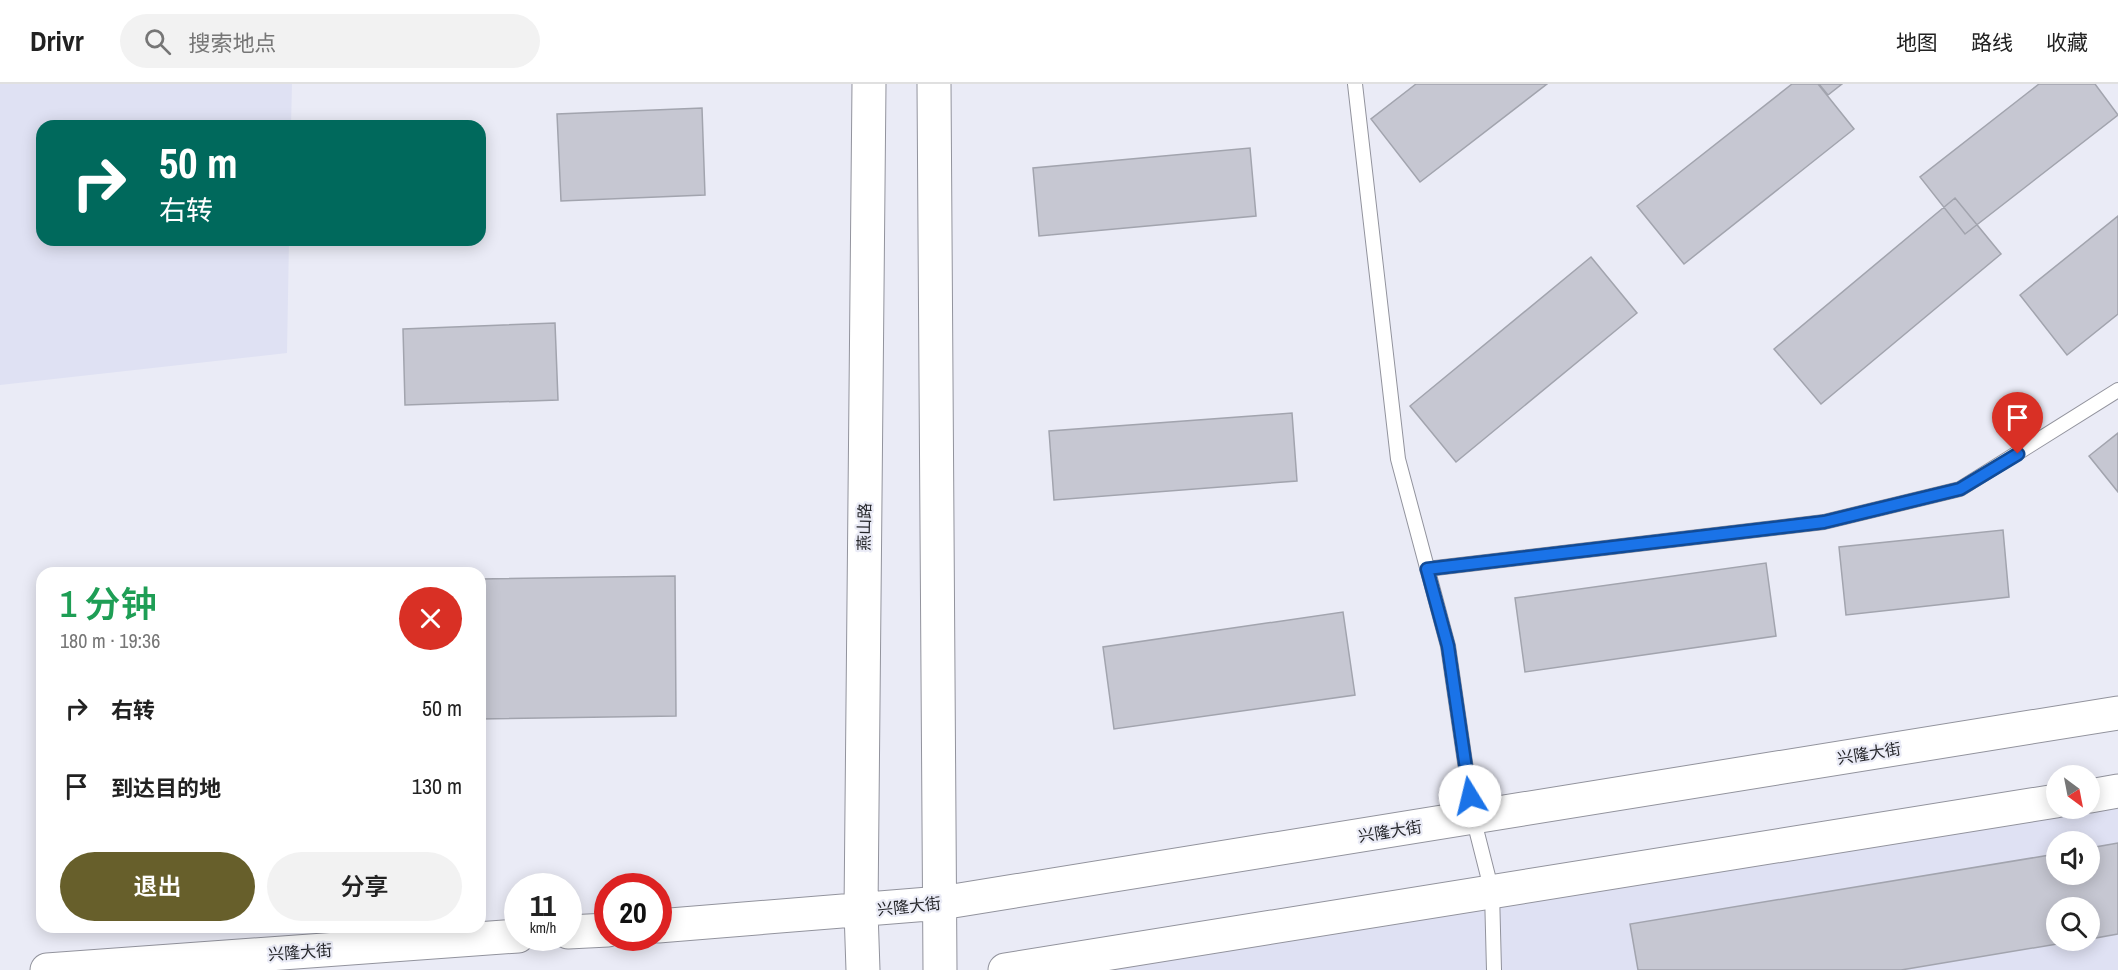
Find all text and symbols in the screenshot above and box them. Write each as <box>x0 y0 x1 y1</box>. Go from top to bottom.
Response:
search box <box>120 14 540 68</box>
text: Drivr <box>30 22 84 60</box>
icon: search <box>141 25 174 58</box>
text: 搜索地点 <box>189 28 277 58</box>
text: 地图 <box>1896 28 1938 57</box>
text: 路线 <box>1971 28 2013 57</box>
text: 收藏 <box>2046 28 2088 57</box>
text: 50 m <box>159 135 238 191</box>
icon: right <box>60 144 138 222</box>
text: 右转 <box>159 192 213 228</box>
pin <box>1992 392 2043 454</box>
icon: arrive <box>2001 401 2034 434</box>
street label: 燕山路 <box>853 503 875 551</box>
text: 1 分钟 <box>60 580 157 628</box>
button: close <box>399 587 462 650</box>
text: 180 m · 19:36 <box>60 627 160 654</box>
icon: right <box>60 692 93 725</box>
text: 50 m <box>422 693 462 723</box>
text: 右转 <box>111 695 155 725</box>
street label: 兴隆大街 <box>1836 737 1902 769</box>
position arrow <box>1438 764 1502 828</box>
north arrow <box>2046 765 2100 819</box>
map controls <box>2046 765 2100 951</box>
icon: arrive <box>60 770 93 803</box>
text: 130 m <box>412 771 462 801</box>
text: 到达目的地 <box>111 773 221 803</box>
street label: 兴隆大街 <box>1357 815 1423 847</box>
button: sound <box>2046 831 2100 885</box>
button: 退出 <box>60 852 255 921</box>
button: 分享 <box>267 852 462 921</box>
speed limit sign: 20 <box>594 873 672 951</box>
text: 11 <box>530 885 556 925</box>
street label: 兴隆大街 <box>876 892 942 920</box>
button: search <box>2046 897 2100 951</box>
text: km/h <box>530 917 556 938</box>
street label: 兴隆大街 <box>267 939 333 965</box>

